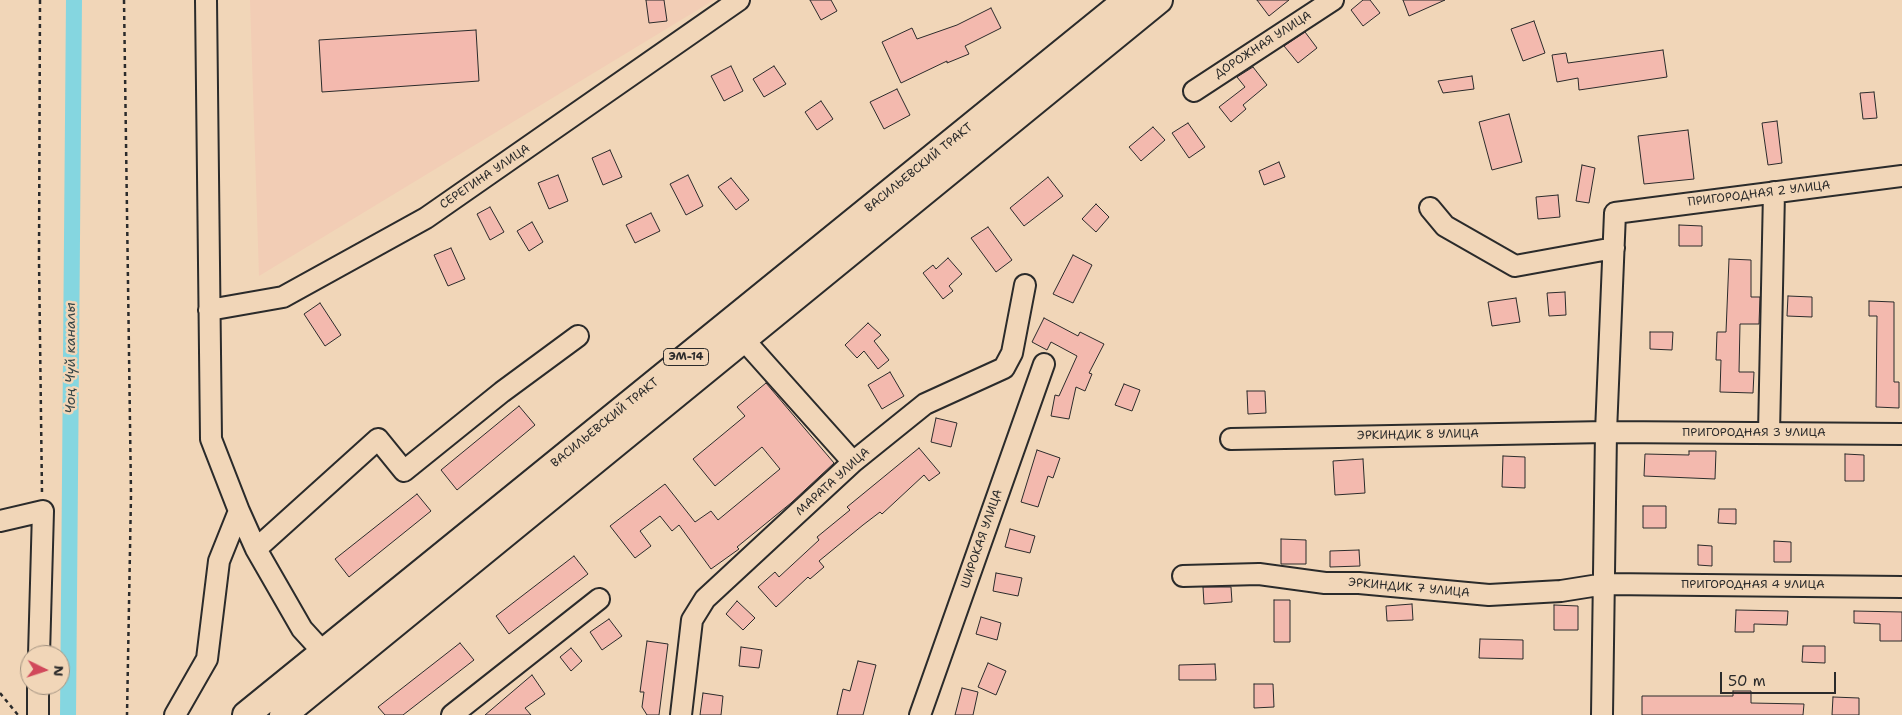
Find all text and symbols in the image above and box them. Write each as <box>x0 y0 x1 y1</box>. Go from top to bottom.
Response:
street label: ДОРОЖНАЯ УЛИЦА <box>1212 8 1314 82</box>
street label: ВАСИЛЬЕВСКИЙ ТРАКТ <box>862 120 976 216</box>
street label: СЕРЕГИНА УЛИЦА <box>437 142 533 212</box>
street label: ПРИГОРОДНАЯ 2 УЛИЦА <box>1687 178 1831 210</box>
water label: Чоң Чүй каналы <box>63 302 79 414</box>
road number: ЭМ-14 <box>664 348 708 366</box>
street label: ВАСИЛЬЕВСКИЙ ТРАКТ <box>548 375 662 471</box>
street label: ПРИГОРОДНАЯ 3 УЛИЦА <box>1682 426 1826 440</box>
street label: ЭРКИНДИК 8 УЛИЦА <box>1357 427 1479 443</box>
street label: МАРАТА УЛИЦА <box>793 445 873 519</box>
street label: ШИРОКАЯ УЛИЦА <box>958 488 1006 590</box>
street label: ЭРКИНДИК 7 УЛИЦА <box>1348 576 1470 600</box>
street label: ПРИГОРОДНАЯ 4 УЛИЦА <box>1681 578 1825 592</box>
north arrow <box>20 645 70 695</box>
scale bar <box>1722 662 1838 694</box>
text: N <box>50 665 68 677</box>
text: 50 m <box>1728 671 1766 691</box>

